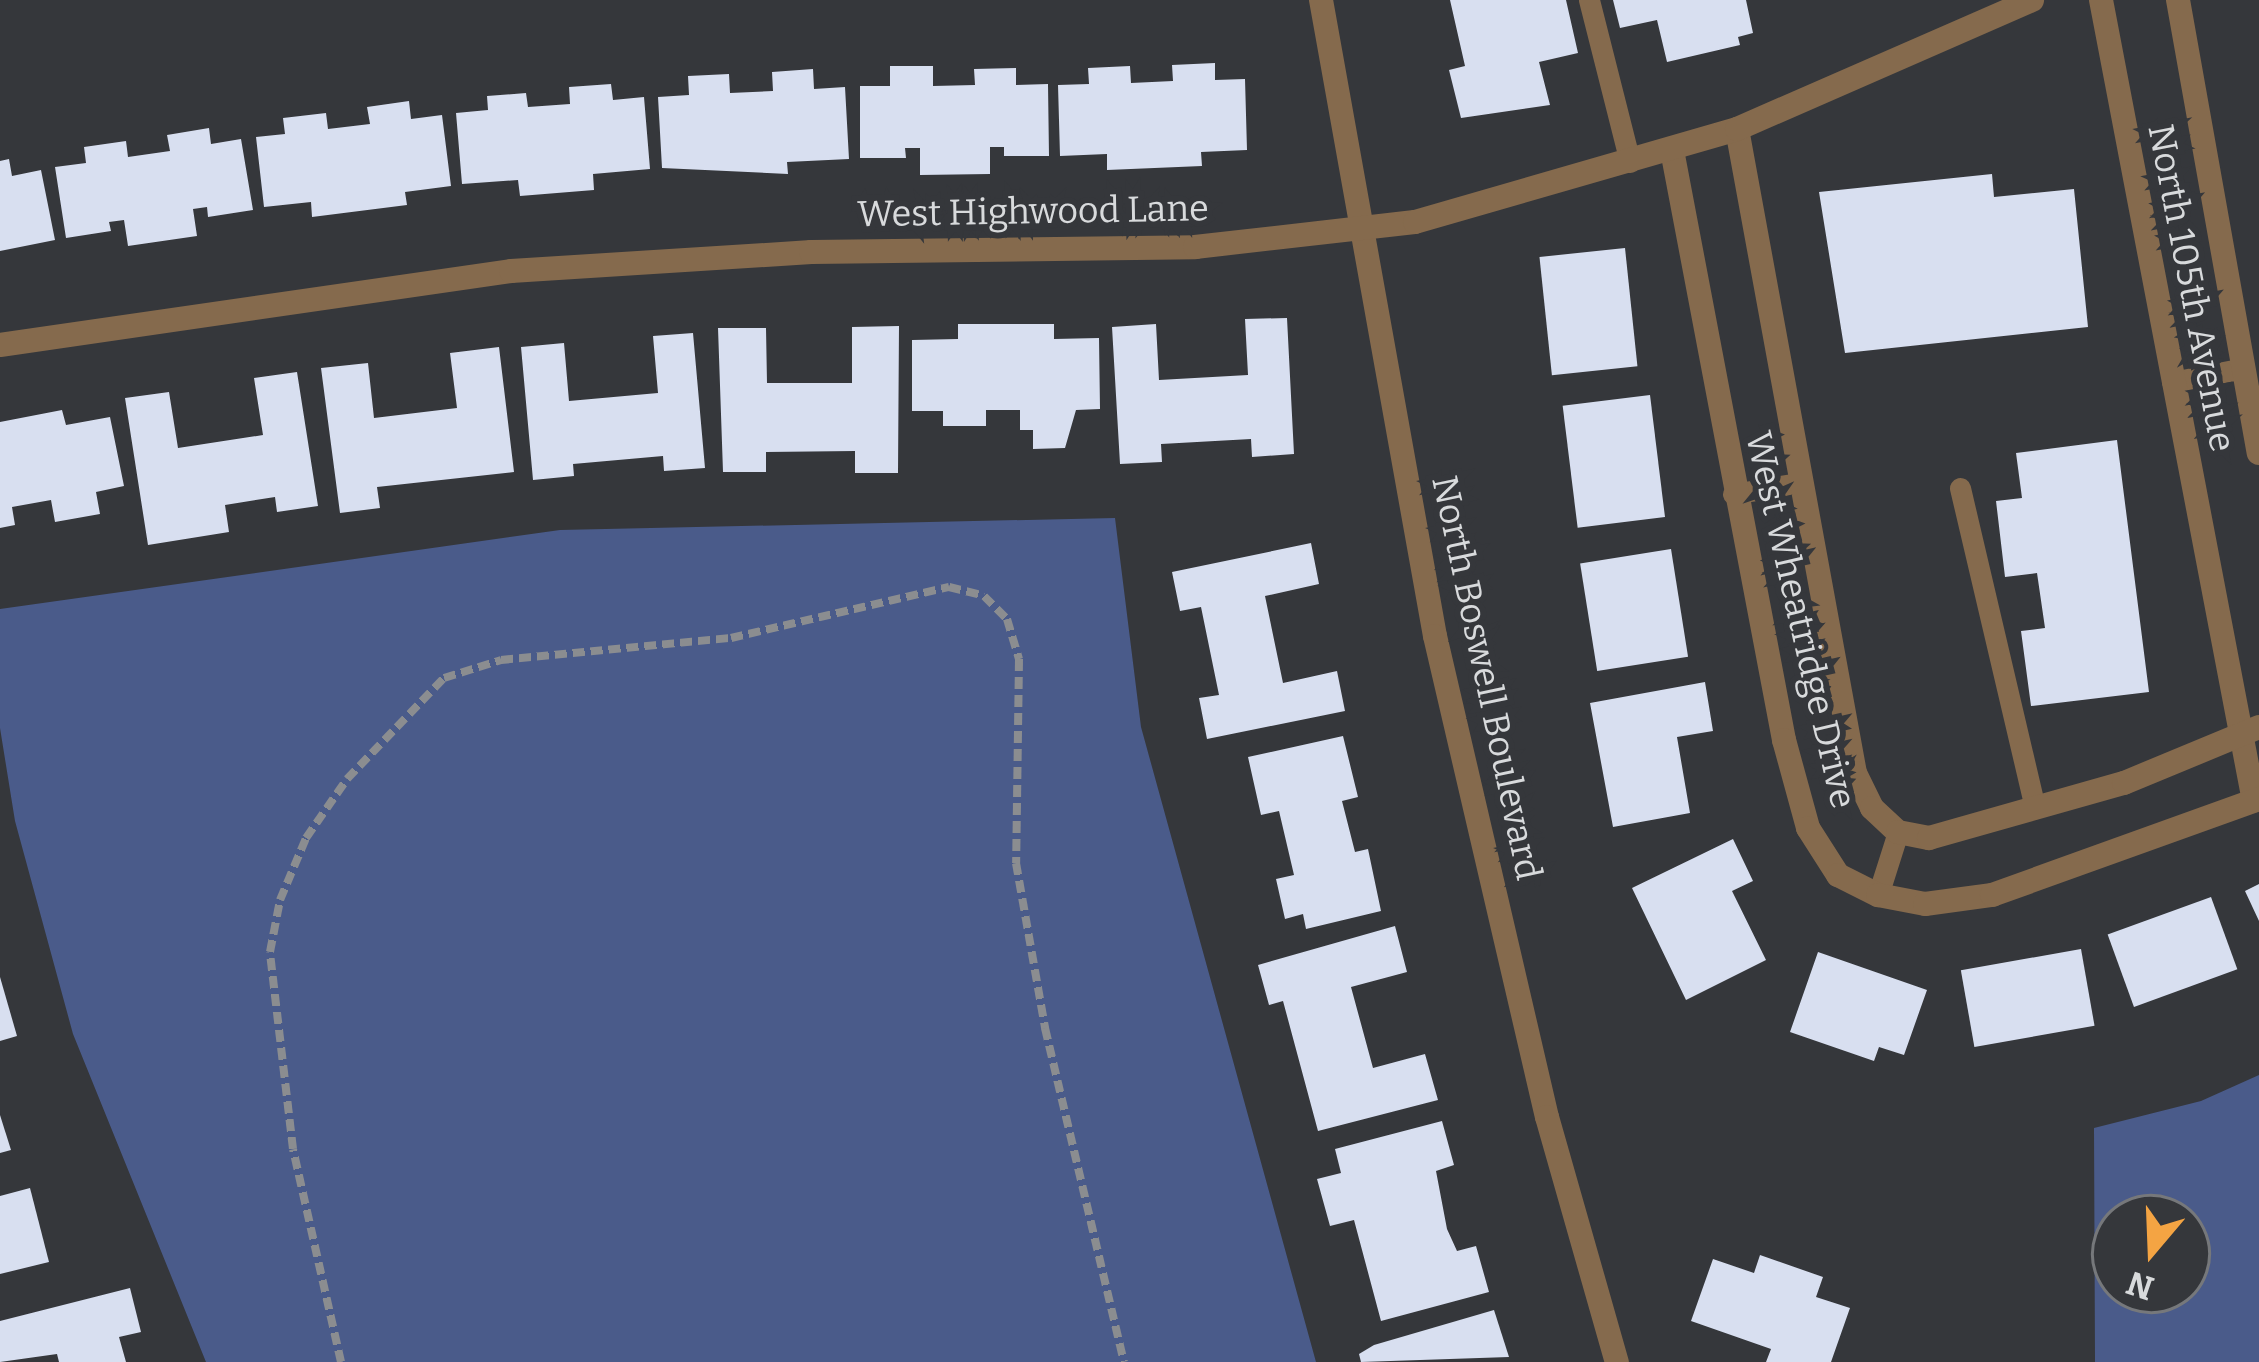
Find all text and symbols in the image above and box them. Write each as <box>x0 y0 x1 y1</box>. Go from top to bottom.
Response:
street label: North 105th Avenue <box>2138 121 2244 455</box>
street label: West Highwood Lane <box>857 187 1209 237</box>
street label: West Wheatridge Drive <box>1736 427 1864 813</box>
street label: North Boswell Boulevard <box>1422 472 1550 884</box>
north arrow <box>2091 1194 2211 1314</box>
text: N <box>2122 1262 2159 1308</box>

